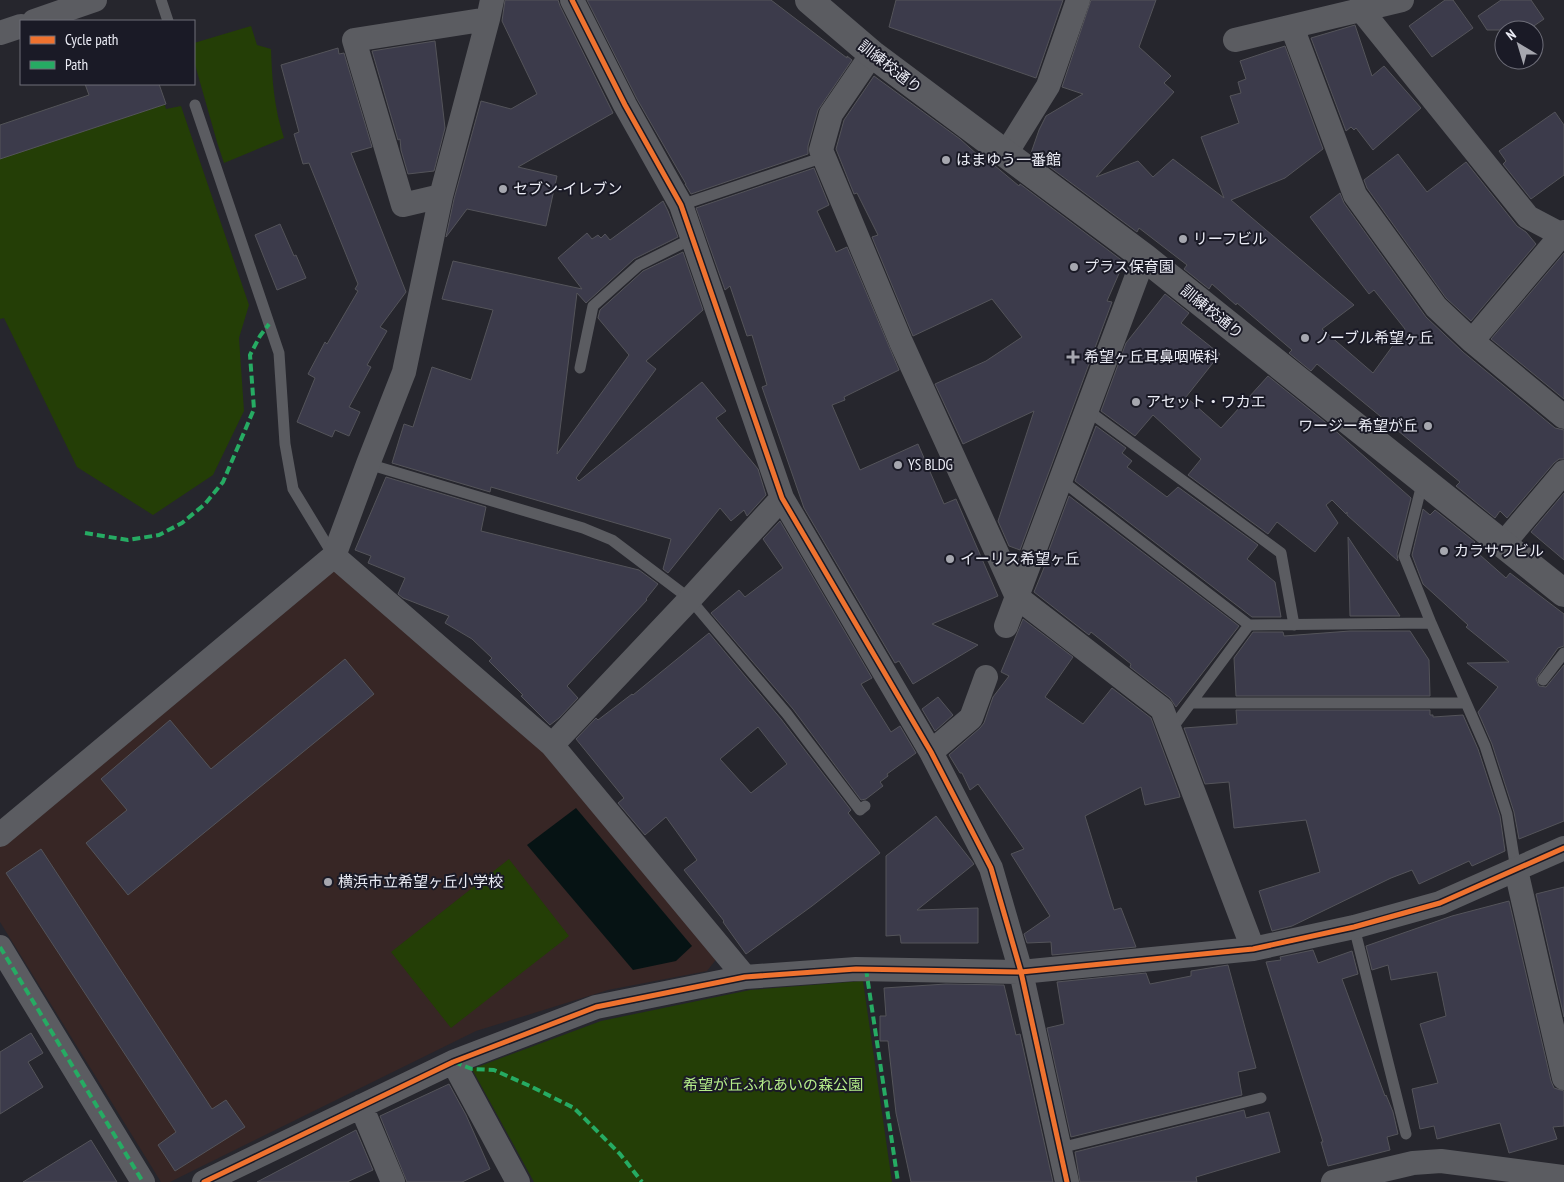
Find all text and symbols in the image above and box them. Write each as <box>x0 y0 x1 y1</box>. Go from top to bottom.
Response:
legend <box>20 20 195 85</box>
north arrow <box>1494 20 1544 70</box>
text: N <box>1502 25 1520 44</box>
text: Cycle path <box>65 30 118 49</box>
street label: 訓練校通り <box>855 36 926 97</box>
text: Path <box>65 55 88 74</box>
place label: はまゆう一番館 <box>956 150 1061 169</box>
marker: はまゆう一番館 <box>940 154 952 166</box>
place label: セブン-イレブン <box>513 179 622 198</box>
marker: セブン-イレブン <box>497 183 509 195</box>
place label: リーフビル <box>1193 229 1267 248</box>
marker: リーフビル <box>1177 233 1189 245</box>
place label: プラス保育園 <box>1084 257 1174 276</box>
marker: プラス保育園 <box>1068 261 1080 273</box>
street label: 訓練校通り <box>1177 281 1247 343</box>
place label: ノーブル希望ヶ丘 <box>1315 328 1434 347</box>
marker: ノーブル希望ヶ丘 <box>1299 332 1311 344</box>
place label: 希望ヶ丘耳鼻咽喉科 <box>1084 347 1219 366</box>
marker: 希望ヶ丘耳鼻咽喉科 <box>1066 350 1080 364</box>
place label: アセット・ワカエ <box>1146 392 1266 411</box>
marker: アセット・ワカエ <box>1130 396 1142 408</box>
place label: ワージー希望が丘 <box>1298 416 1418 435</box>
marker: ワージー希望が丘 <box>1422 420 1434 432</box>
place label: YS BLDG <box>908 455 953 474</box>
marker: YS BLDG <box>892 459 904 471</box>
place label: カラサワビル <box>1454 541 1544 560</box>
marker: カラサワビル <box>1438 545 1450 557</box>
place label: イーリス希望ヶ丘 <box>960 549 1080 568</box>
marker: イーリス希望ヶ丘 <box>944 553 956 565</box>
place label: 横浜市立希望ヶ丘小学校 <box>338 872 503 891</box>
marker: 横浜市立希望ヶ丘小学校 <box>322 876 334 888</box>
park label: 希望が丘ふれあいの森公園 <box>683 1075 863 1094</box>

